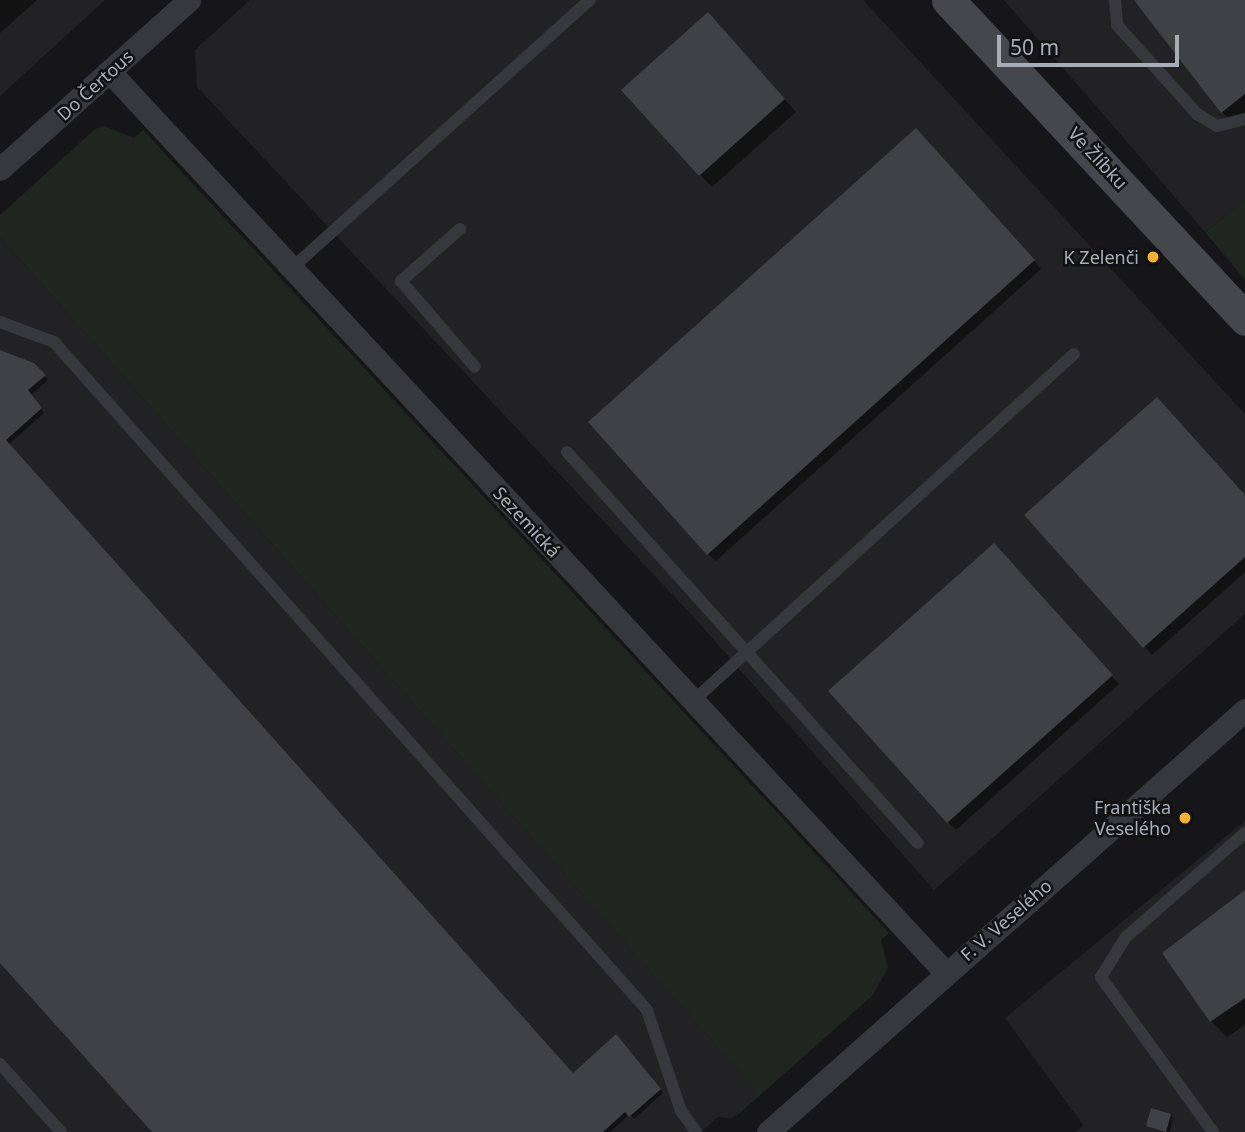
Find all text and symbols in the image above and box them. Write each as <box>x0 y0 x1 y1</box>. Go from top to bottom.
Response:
scale bar <box>1000 21 1182 65</box>
text: 50 m <box>1010 33 1059 61</box>
street label: Do Čertous <box>53 45 137 125</box>
street label: Ve Žlíbku <box>1064 123 1132 193</box>
place label: K Zelenči <box>1064 246 1139 268</box>
marker: K Zelenči <box>1145 249 1161 265</box>
street label: Sezemická <box>489 482 565 562</box>
place label: Františka Veselého <box>1094 797 1171 840</box>
marker: Františka Veselého <box>1177 810 1193 826</box>
street label: F. V. Veselého <box>956 875 1056 965</box>

